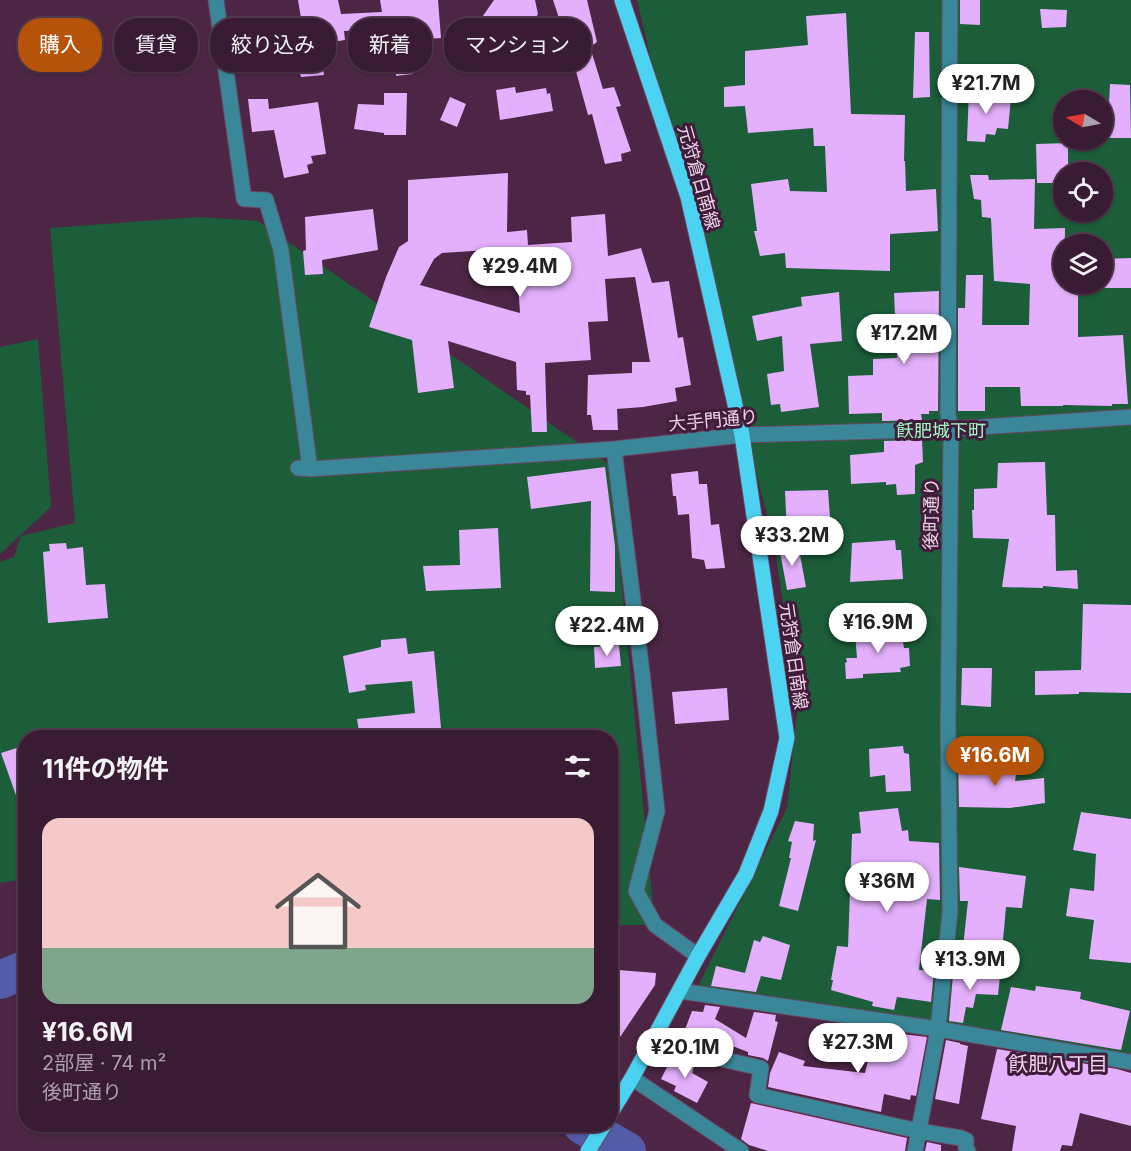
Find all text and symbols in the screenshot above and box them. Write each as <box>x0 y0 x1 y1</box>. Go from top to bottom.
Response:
chip: 購入 <box>18 18 102 72</box>
chip: 賃貸 <box>114 18 198 72</box>
chip: 絞り込み <box>210 18 336 72</box>
chip: 新着 <box>348 18 432 72</box>
chip: マンション <box>444 18 591 72</box>
pin: ¥21.7M <box>937 64 1035 115</box>
text: ¥21.7M <box>951 71 1021 95</box>
north arrow <box>1053 90 1113 150</box>
map controls <box>1053 90 1113 294</box>
street label: 元狩倉日南線 <box>674 122 724 232</box>
button: locate <box>1053 162 1113 222</box>
button: layers <box>1053 234 1113 294</box>
pin: ¥29.4M <box>471 247 569 298</box>
text: ¥29.4M <box>482 254 558 278</box>
pin: ¥17.2M <box>855 314 953 365</box>
text: ¥17.2M <box>870 321 938 345</box>
street label: 大手門通り <box>667 406 759 434</box>
park label: 飫肥城下町 <box>896 420 986 441</box>
street label: 後町通り <box>920 478 942 550</box>
pin: ¥33.2M <box>743 516 841 567</box>
text: ¥33.2M <box>755 523 829 547</box>
street label: 元狩倉日南線 <box>776 601 812 711</box>
pin: ¥16.9M <box>829 603 927 654</box>
pin: ¥22.4M <box>558 606 656 657</box>
text: ¥16.9M <box>843 610 913 634</box>
text: ¥22.4M <box>569 613 645 637</box>
pin: ¥16.6M <box>946 736 1044 787</box>
text: ¥16.6M <box>960 743 1030 767</box>
icon: filters <box>561 750 594 783</box>
text: 11件の物件 <box>42 753 168 784</box>
icon: home <box>264 857 372 965</box>
pin: ¥36M <box>851 862 923 913</box>
text: ¥36M <box>859 869 915 893</box>
pin: ¥13.9M <box>921 940 1019 991</box>
text: ¥13.9M <box>935 947 1005 971</box>
text: ¥16.6M <box>42 1016 133 1047</box>
pin: ¥27.3M <box>809 1023 907 1074</box>
pin: ¥20.1M <box>636 1028 734 1079</box>
text: ¥27.3M <box>823 1030 893 1054</box>
text: ¥20.1M <box>650 1035 720 1059</box>
text: 2部屋 · 74 m² <box>42 1051 166 1075</box>
district label: 飫肥八丁目 <box>1008 1052 1108 1076</box>
text: 後町通り <box>42 1080 122 1104</box>

